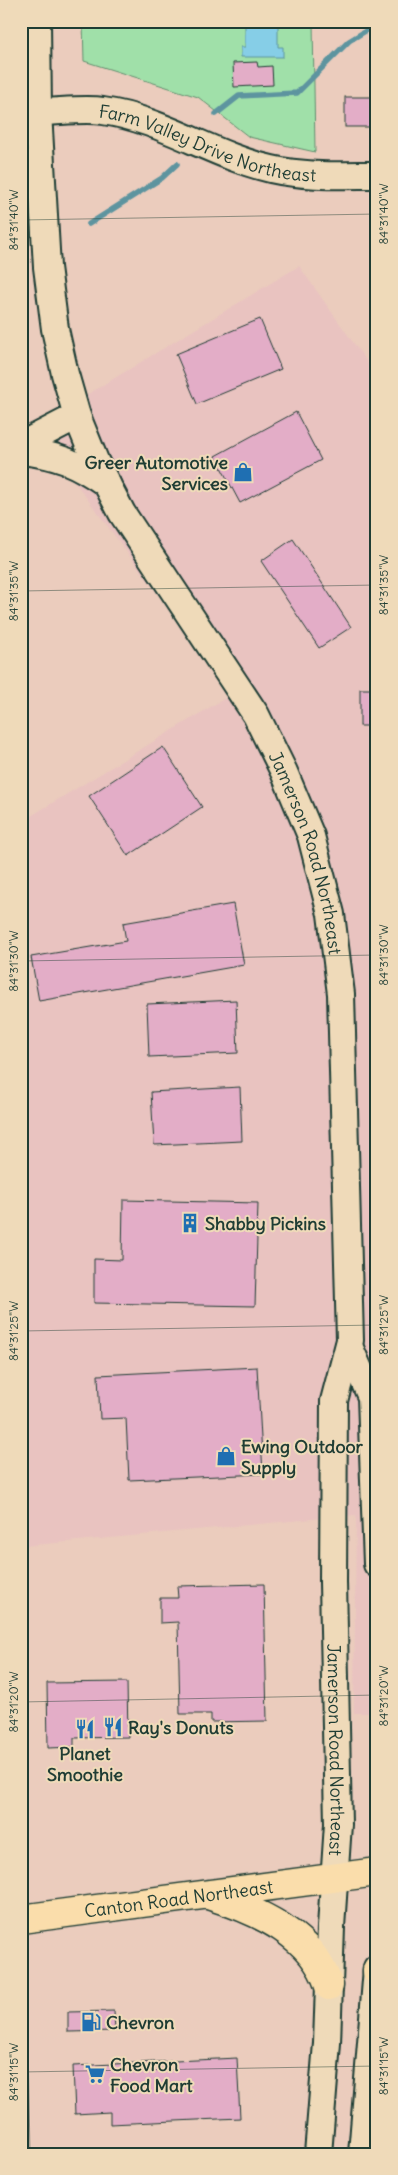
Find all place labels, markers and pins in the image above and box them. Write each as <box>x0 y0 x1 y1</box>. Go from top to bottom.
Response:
place label: Greer Automotive Services <box>85 451 228 495</box>
shop icon: Greer Automotive Services <box>232 461 254 483</box>
building icon: Shabby Pickins <box>179 1212 201 1234</box>
place label: Shabby Pickins <box>205 1212 326 1235</box>
place label: Ewing Outdoor Supply <box>241 1435 364 1479</box>
shop icon: Ewing Outdoor Supply <box>215 1445 237 1467</box>
restaurant icon: Ray's Donuts <box>102 1716 124 1738</box>
place label: Ray's Donuts <box>128 1716 234 1739</box>
restaurant icon: Planet Smoothie <box>74 1718 96 1740</box>
place label: Planet Smoothie <box>47 1742 123 1786</box>
fuel station icon: Chevron <box>80 2011 102 2033</box>
place label: Chevron <box>106 2011 175 2034</box>
place label: Chevron Food Mart <box>110 2053 194 2097</box>
supermarket icon: Chevron Food Mart <box>84 2063 106 2085</box>

